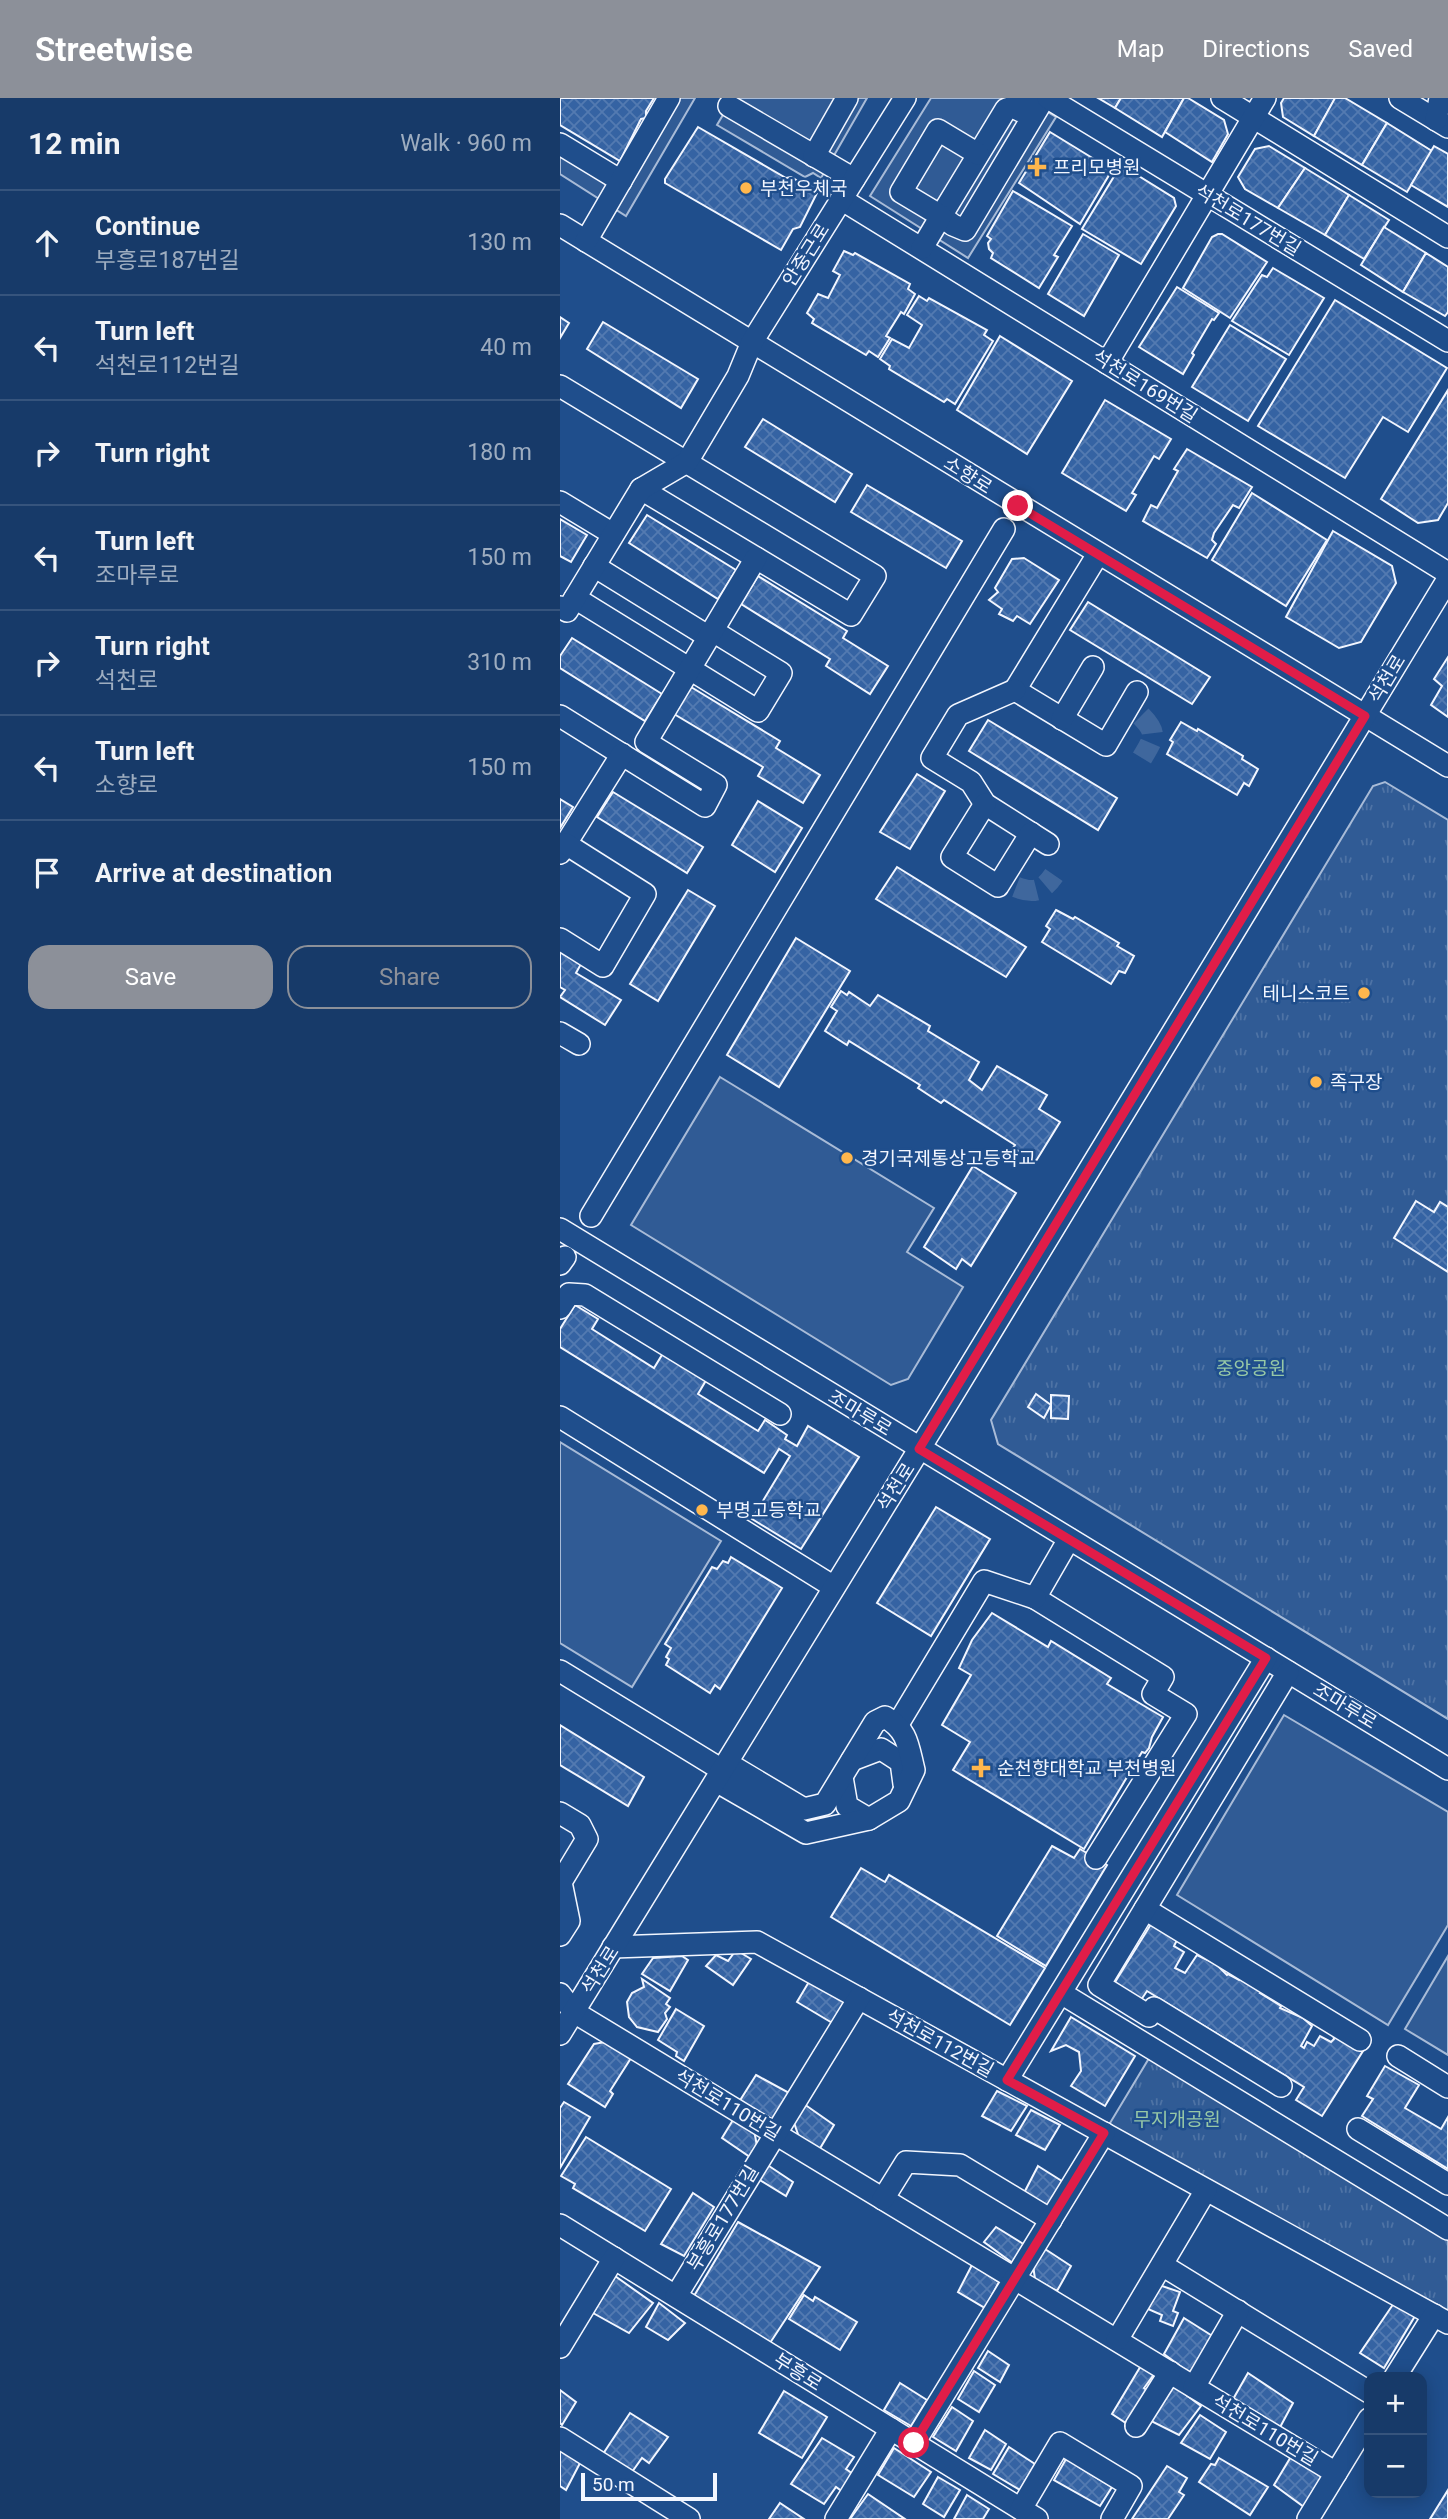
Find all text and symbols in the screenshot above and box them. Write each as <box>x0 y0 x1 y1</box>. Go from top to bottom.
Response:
text: Streetwise <box>35 30 193 69</box>
text: Map <box>1117 35 1164 63</box>
text: Directions <box>1202 35 1310 63</box>
text: Saved <box>1348 35 1413 63</box>
text: 12 min <box>28 126 121 161</box>
text: Walk · 960 m <box>400 130 532 157</box>
place label: 프리모병원 <box>1053 156 1140 179</box>
marker: 프리모병원 <box>1027 157 1047 177</box>
place label: 부천우체국 <box>760 177 847 200</box>
street label: 석천로177번길 <box>1191 179 1305 261</box>
marker: 부천우체국 <box>738 180 754 196</box>
text: Continue <box>95 211 200 241</box>
street label: 안중근로 <box>778 219 834 291</box>
icon: ahead <box>28 224 66 262</box>
text: 130 m <box>467 229 532 256</box>
text: 부흥로187번길 <box>95 247 240 274</box>
text: Turn left <box>95 316 194 346</box>
icon: left <box>28 329 66 367</box>
text: 40 m <box>480 334 532 361</box>
street label: 석천로169번길 <box>1088 345 1202 427</box>
text: 석천로112번길 <box>95 352 240 379</box>
icon: right <box>28 434 66 472</box>
text: Turn right <box>95 438 210 468</box>
text: 180 m <box>467 439 532 466</box>
street label: 소향로 <box>940 451 996 499</box>
route end <box>1002 490 1033 521</box>
text: Turn left <box>95 526 194 556</box>
icon: left <box>28 539 66 577</box>
text: 150 m <box>467 544 532 571</box>
text: 조마루로 <box>95 562 180 589</box>
text: Turn right <box>95 631 210 661</box>
icon: right <box>28 644 66 682</box>
text: 310 m <box>467 649 532 676</box>
street label: 석천로 <box>1364 651 1410 707</box>
text: 석천로 <box>95 667 158 694</box>
text: Turn left <box>95 736 194 766</box>
icon: left <box>28 749 66 787</box>
text: 150 m <box>467 754 532 781</box>
text: 소향로 <box>95 772 158 799</box>
icon: arrive <box>28 854 66 892</box>
text: Arrive at destination <box>95 858 332 888</box>
button: Save <box>28 945 273 1009</box>
button: Share <box>287 945 532 1009</box>
place label: 테니스코트 <box>1263 982 1350 1005</box>
marker: 테니스코트 <box>1356 985 1372 1001</box>
place label: 족구장 <box>1330 1071 1382 1094</box>
marker: 족구장 <box>1308 1074 1324 1090</box>
place label: 경기국제통상고등학교 <box>861 1147 1036 1170</box>
marker: 경기국제통상고등학교 <box>839 1150 855 1166</box>
park label: 중앙공원 <box>1216 1357 1286 1380</box>
street label: 조마루로 <box>824 1385 896 1441</box>
street label: 석천로 <box>872 1459 920 1515</box>
place label: 부명고등학교 <box>716 1499 821 1522</box>
marker: 부명고등학교 <box>694 1502 710 1518</box>
street label: 조마루로 <box>1309 1678 1381 1734</box>
place label: 순천향대학교 부천병원 <box>997 1757 1177 1780</box>
marker: 순천향대학교 부천병원 <box>971 1758 991 1778</box>
street label: 석천로 <box>576 1942 624 1998</box>
street label: 석천로112번길 <box>882 2004 998 2082</box>
street label: 석천로110번길 <box>671 2064 785 2146</box>
park label: 무지개공원 <box>1133 2108 1221 2131</box>
street label: 부흥로177번길 <box>682 2161 764 2275</box>
street label: 부흥로 <box>770 2348 826 2396</box>
map controls <box>1364 2372 1427 2498</box>
button: + <box>1364 2372 1427 2435</box>
street label: 석천로110번길 <box>1208 2389 1322 2471</box>
route start <box>898 2427 929 2458</box>
button: − <box>1364 2435 1427 2498</box>
scale bar <box>581 2470 718 2502</box>
text: 50 m <box>592 2473 635 2496</box>

